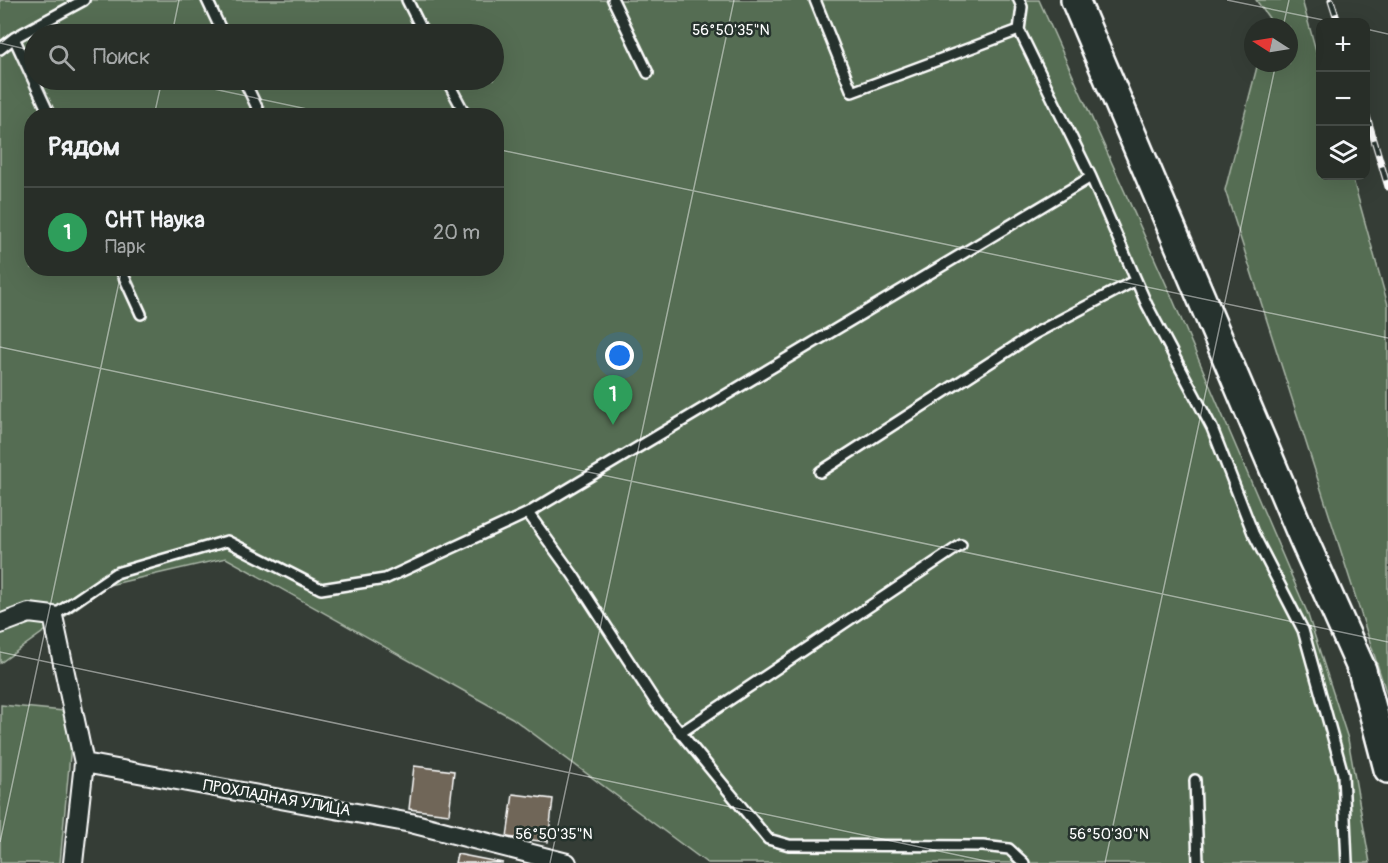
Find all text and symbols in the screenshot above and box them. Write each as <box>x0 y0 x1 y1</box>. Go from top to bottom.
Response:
north arrow <box>1244 18 1298 72</box>
map controls <box>1316 18 1370 180</box>
button: + <box>1316 18 1370 72</box>
text: 56°50'35"N <box>692 21 770 40</box>
search box <box>24 24 504 90</box>
icon: search <box>45 41 78 74</box>
text: Поиск <box>93 43 150 71</box>
button: − <box>1316 72 1370 126</box>
button: layers <box>1316 126 1370 180</box>
text: Рядом <box>48 131 120 163</box>
text: СНТ Наука <box>105 206 205 234</box>
text: 1 <box>64 220 71 245</box>
text: 20 m <box>433 220 480 245</box>
text: Парк <box>105 234 146 259</box>
your location <box>605 341 634 370</box>
pin: 1 <box>594 376 632 425</box>
street label: ПРОХЛАДНАЯ УЛИЦА <box>202 775 352 821</box>
text: 56°50'35"N <box>515 825 593 844</box>
text: 56°50'30"N <box>1069 825 1149 844</box>

